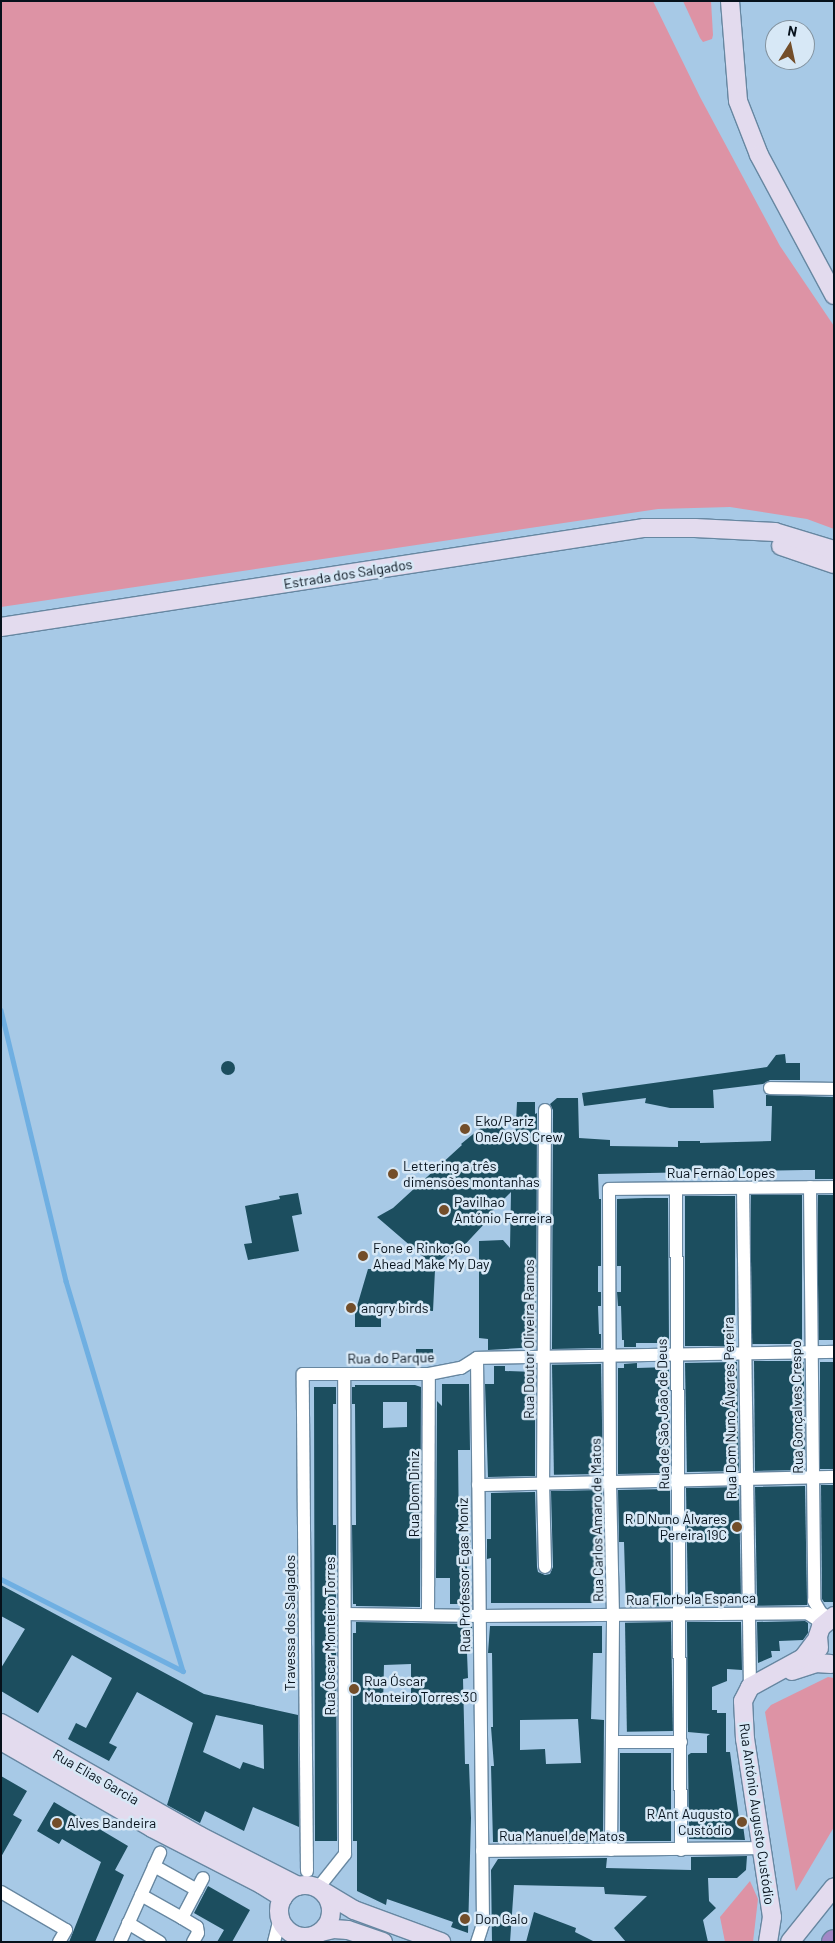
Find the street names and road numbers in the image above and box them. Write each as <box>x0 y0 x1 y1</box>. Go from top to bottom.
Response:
street label: Estrada dos Salgados <box>282 556 414 592</box>
street label: Rua Fernão Lopes <box>667 1165 775 1181</box>
street label: Rua Doutor Oliveira Ramos <box>521 1259 537 1419</box>
street label: Rua Dom Nuno Álvares Pereira <box>720 1317 740 1499</box>
street label: Rua de São João de Deus <box>653 1338 673 1490</box>
street label: Rua Gonçalves Crespo <box>787 1340 807 1474</box>
street label: Rua do Parque <box>347 1349 435 1367</box>
street label: Rua Carlos Amaro de Matos <box>587 1438 607 1602</box>
street label: Rua Dom Diniz <box>406 1451 422 1537</box>
street label: Rua Professor Egas Moniz <box>454 1497 474 1653</box>
street label: Travessa dos Salgados <box>282 1555 298 1691</box>
street label: Rua Óscar Monteiro Torres <box>322 1556 338 1716</box>
street label: Rua Florbela Espanca <box>626 1589 756 1609</box>
street label: Rua António Augusto Custódio <box>736 1722 778 1906</box>
street label: Rua Elias Garcia <box>50 1746 142 1808</box>
street label: Rua Manuel de Matos <box>499 1828 625 1844</box>

